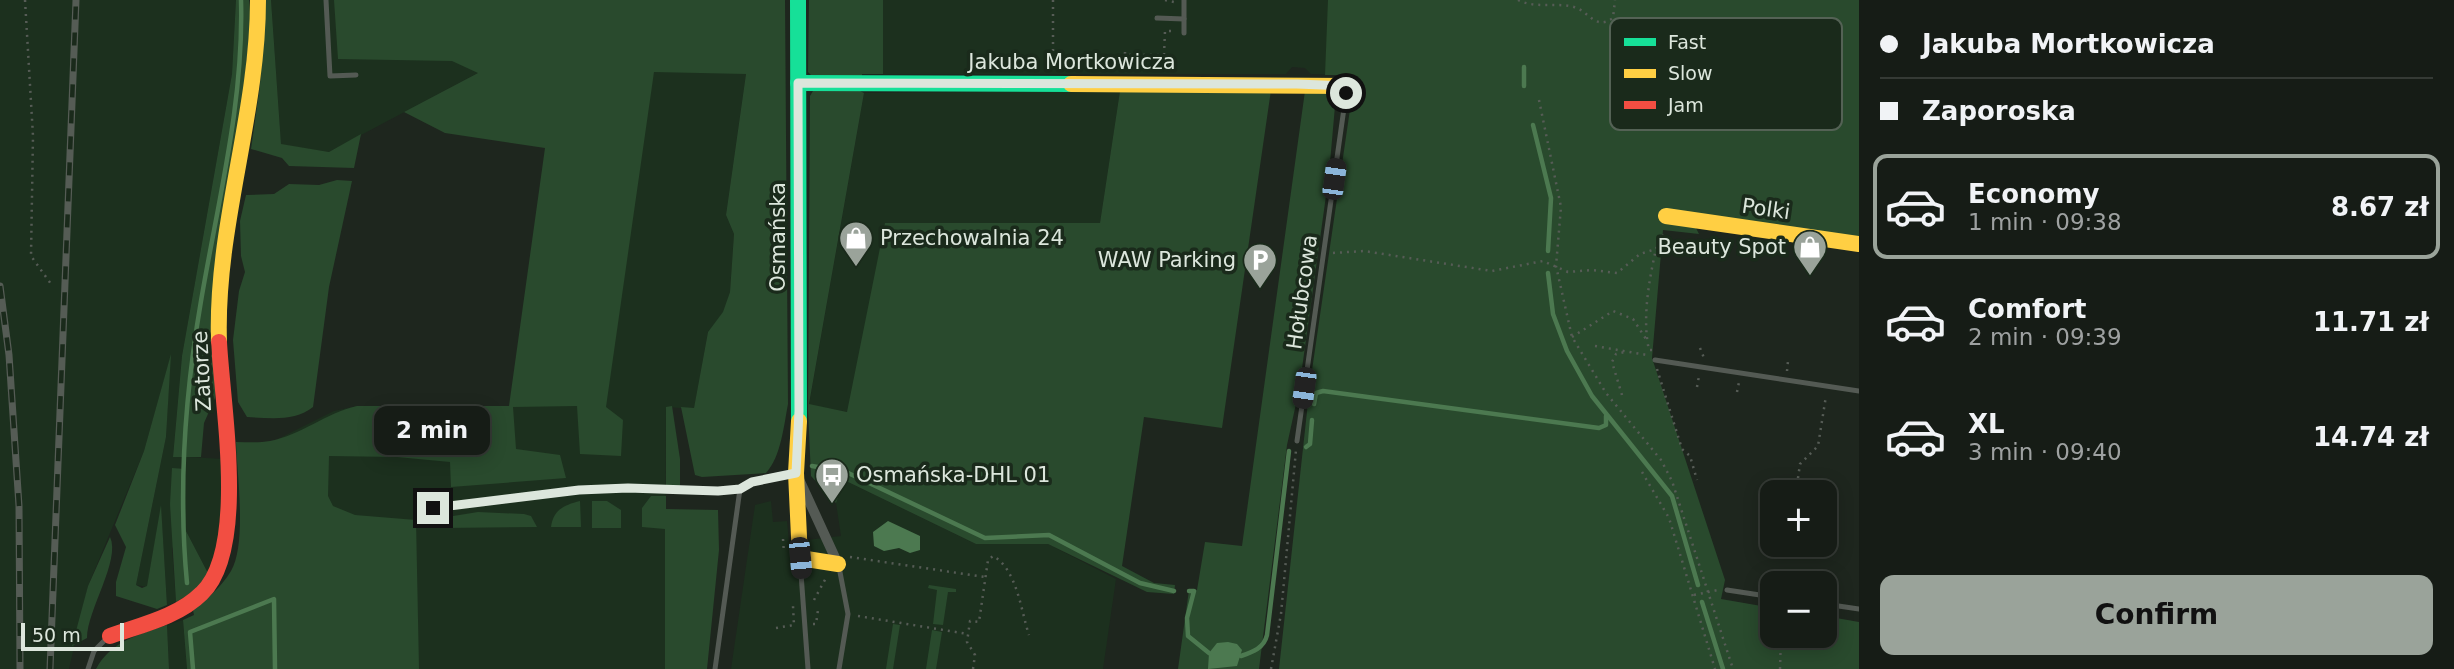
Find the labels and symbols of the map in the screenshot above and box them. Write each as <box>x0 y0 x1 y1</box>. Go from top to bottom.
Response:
legend <box>1610 18 1842 130</box>
text: Fast <box>1668 31 1706 53</box>
street label: Jakuba Mortkowicza <box>966 50 1176 74</box>
text: Slow <box>1668 62 1713 84</box>
route start <box>1330 77 1362 109</box>
text: Jam <box>1667 94 1704 116</box>
car <box>1321 157 1348 201</box>
street label: Osmańska <box>766 182 790 292</box>
street label: Polki <box>1740 194 1792 224</box>
shop icon: Przechowalnia 24 <box>837 219 875 268</box>
place label: Przechowalnia 24 <box>880 226 1064 250</box>
shop icon: Beauty Spot <box>1791 228 1829 277</box>
street label: Hołubcowa <box>1282 233 1322 351</box>
place label: Beauty Spot <box>1657 235 1786 259</box>
parking icon: WAW Parking <box>1241 241 1279 290</box>
place label: WAW Parking <box>1098 248 1236 272</box>
street label: Zatorze <box>188 330 216 412</box>
car <box>1291 366 1318 410</box>
callout: 2 min <box>375 406 491 456</box>
bus stop icon: Osmańska-DHL 01 <box>813 456 851 505</box>
place label: Osmańska-DHL 01 <box>856 463 1050 487</box>
route end <box>417 492 449 524</box>
car <box>788 536 813 580</box>
scale bar <box>21 620 124 652</box>

